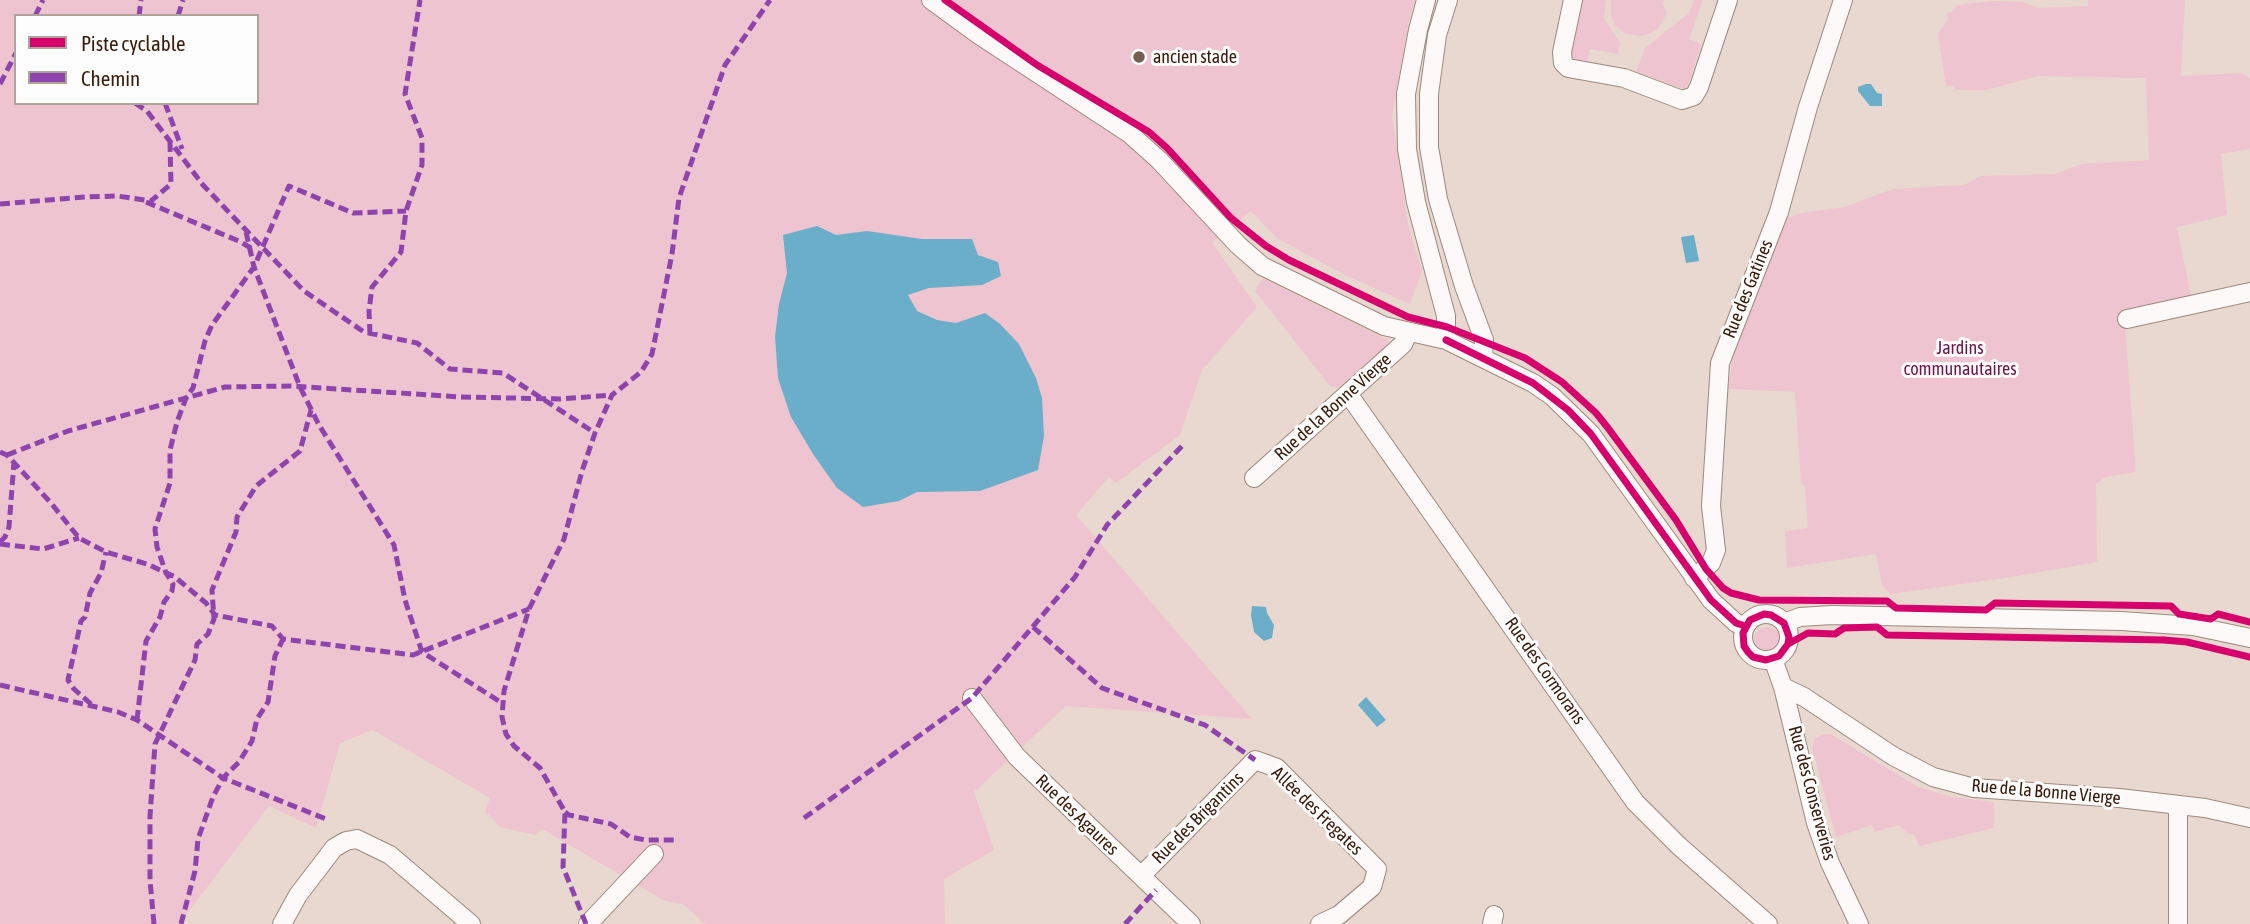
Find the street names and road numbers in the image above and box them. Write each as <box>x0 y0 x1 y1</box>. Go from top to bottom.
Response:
street label: Rue des Gatines <box>1718 237 1778 341</box>
street label: Rue de la Bonne Vierge <box>1270 349 1396 465</box>
street label: Rue des Cormorans <box>1500 613 1590 729</box>
street label: Rue des Conserveries <box>1784 723 1840 863</box>
street label: Allée des Fregates <box>1267 762 1367 860</box>
street label: Rue des Brigantins <box>1148 768 1248 868</box>
street label: Rue des Agaures <box>1031 770 1123 860</box>
street label: Rue de la Bonne Vierge <box>1971 775 2121 809</box>

